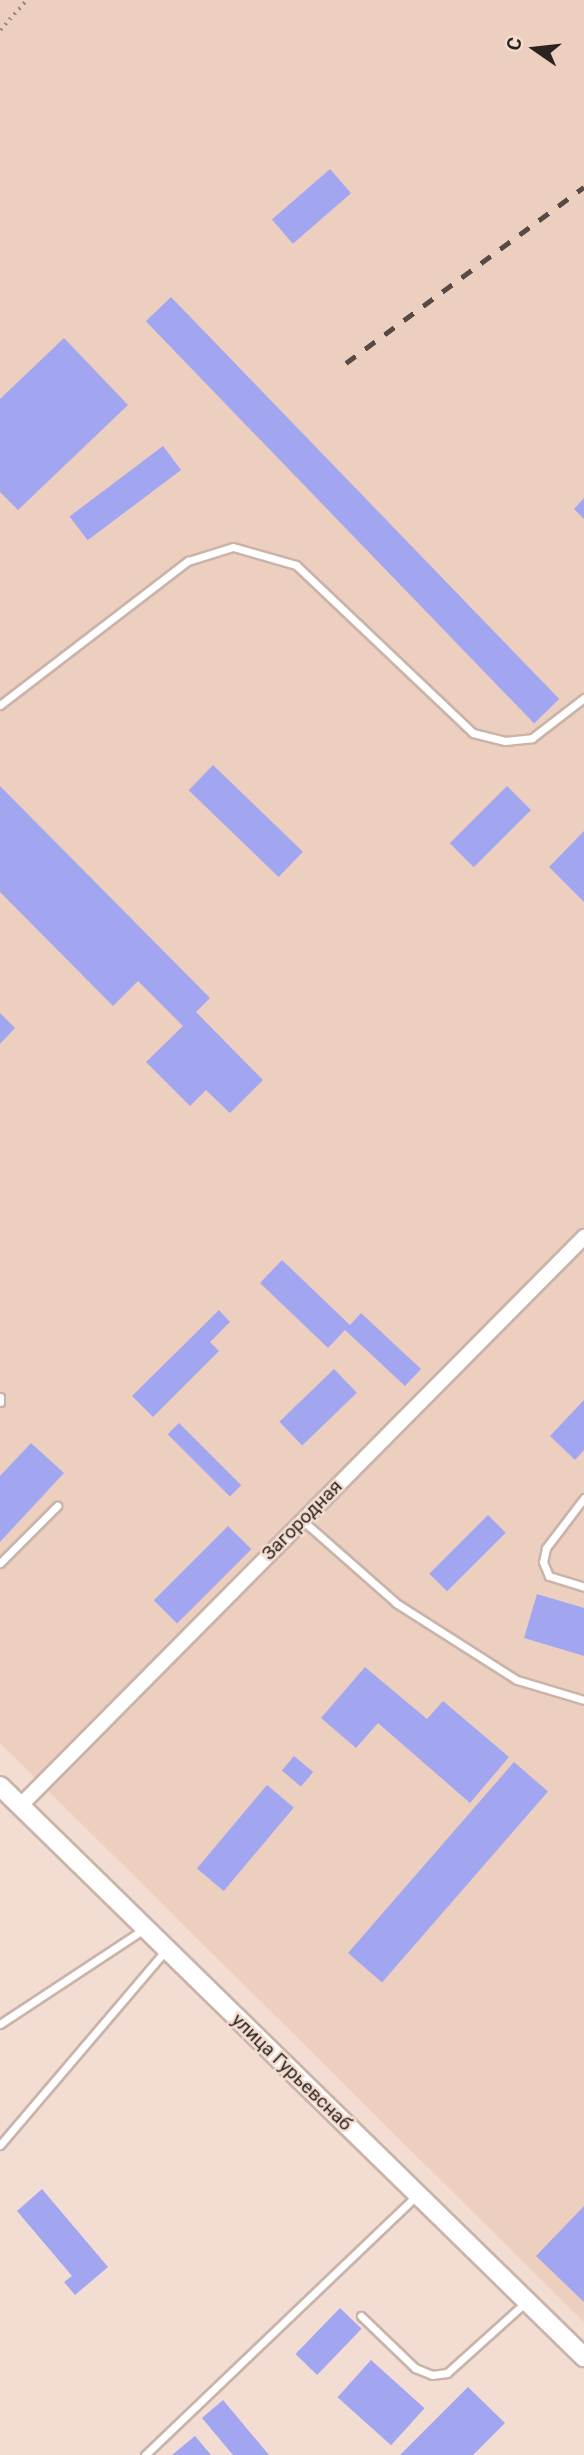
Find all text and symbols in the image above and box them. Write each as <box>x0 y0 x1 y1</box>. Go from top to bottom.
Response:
north arrow <box>500 14 570 84</box>
text: С <box>501 35 527 53</box>
street label: Загородная <box>257 1475 347 1565</box>
street label: улица Гурьевснаб <box>227 2009 357 2135</box>

